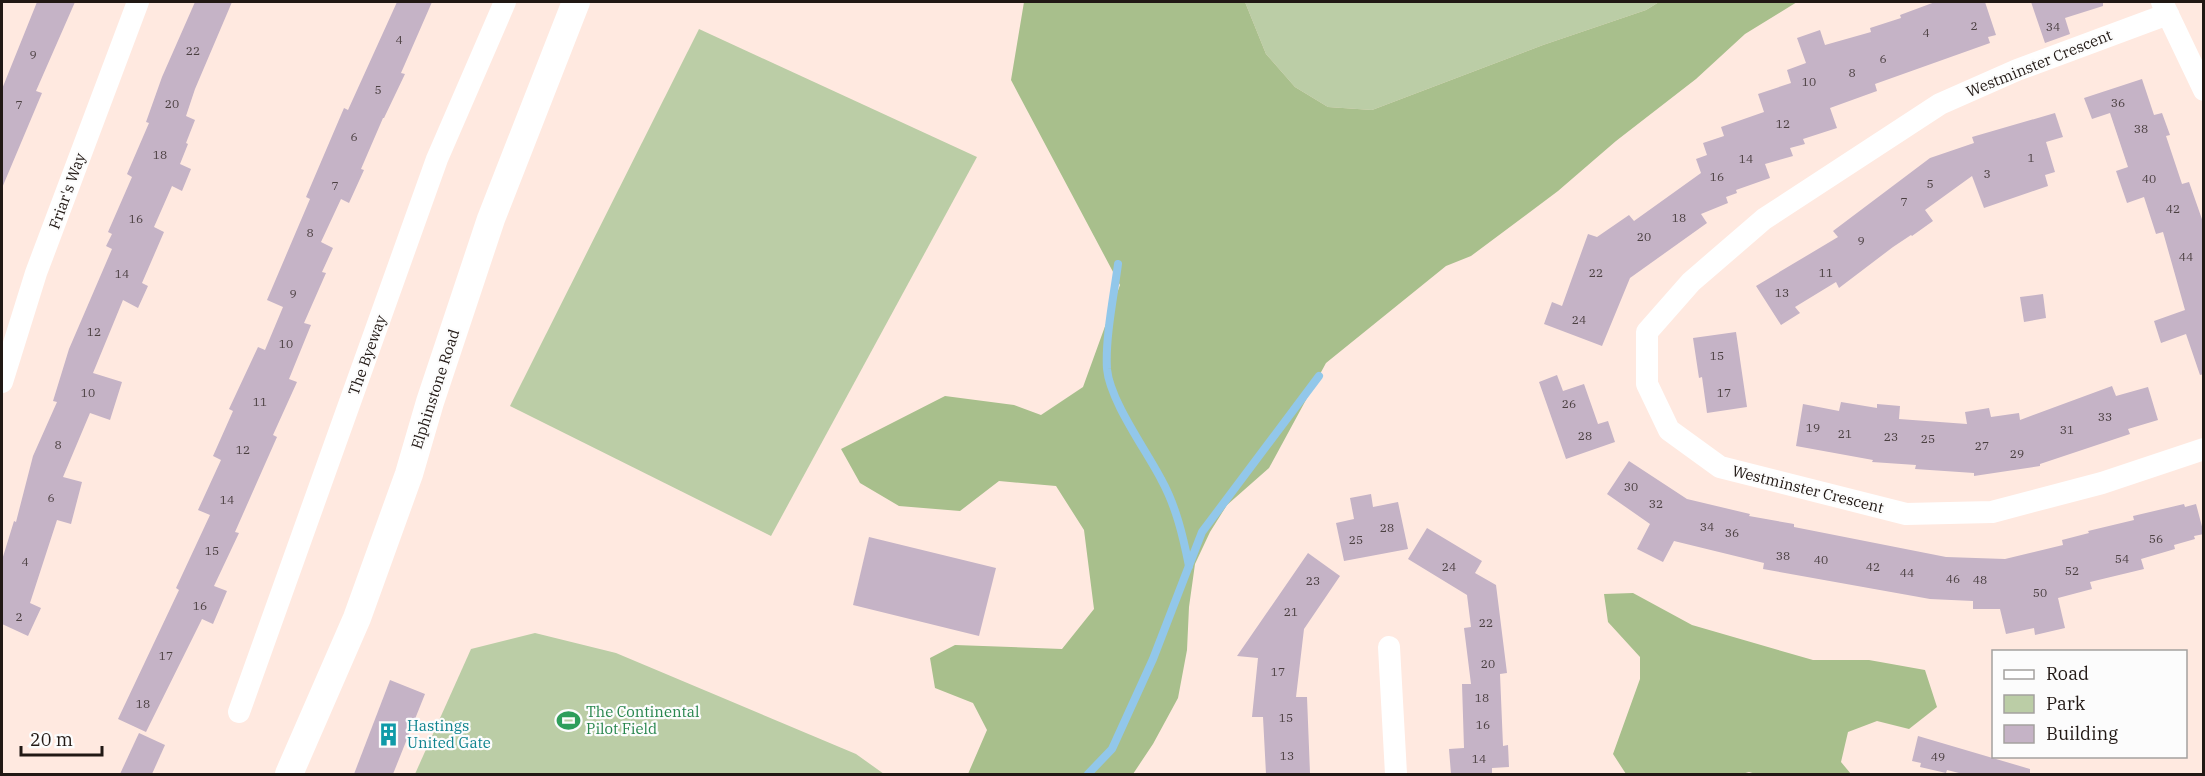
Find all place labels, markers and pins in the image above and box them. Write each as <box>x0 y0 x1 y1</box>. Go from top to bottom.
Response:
place label: The Continental Pilot Field <box>586 702 700 738</box>
sports icon: The Continental Pilot Field <box>555 707 581 733</box>
place label: Hastings United Gate <box>407 716 491 752</box>
building icon: Hastings United Gate <box>376 721 402 747</box>

